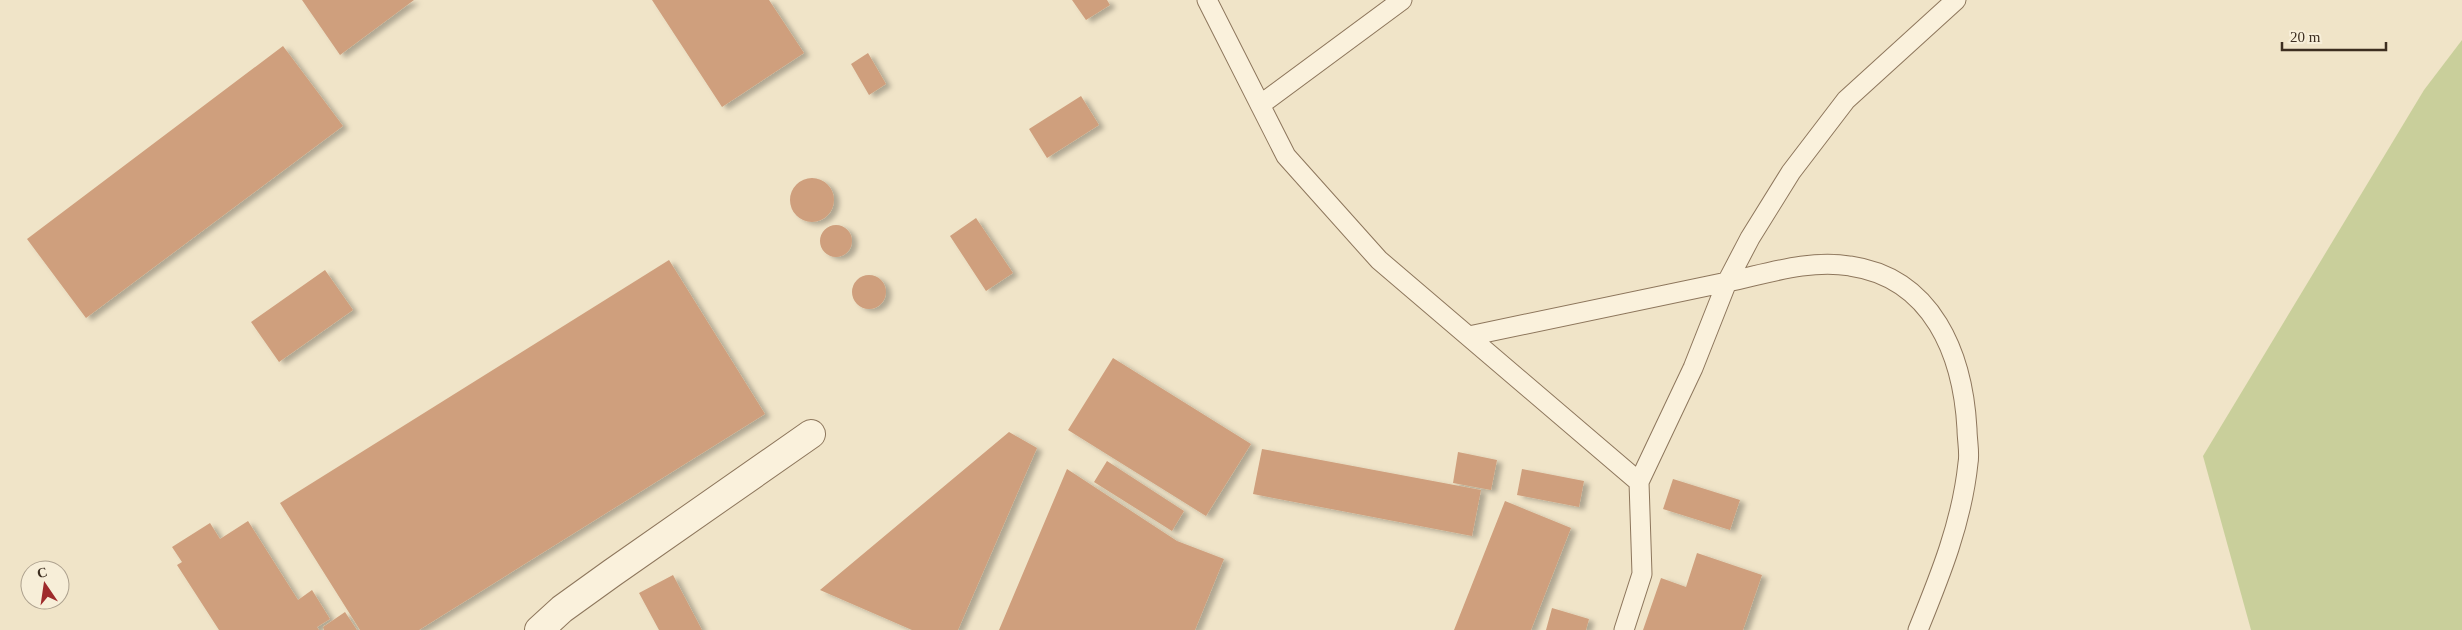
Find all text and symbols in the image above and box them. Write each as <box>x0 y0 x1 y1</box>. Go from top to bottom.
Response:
scale bar <box>2282 20 2386 52</box>
text: 20 m <box>2290 29 2321 45</box>
north arrow <box>20 560 70 610</box>
text: С <box>36 564 49 581</box>

